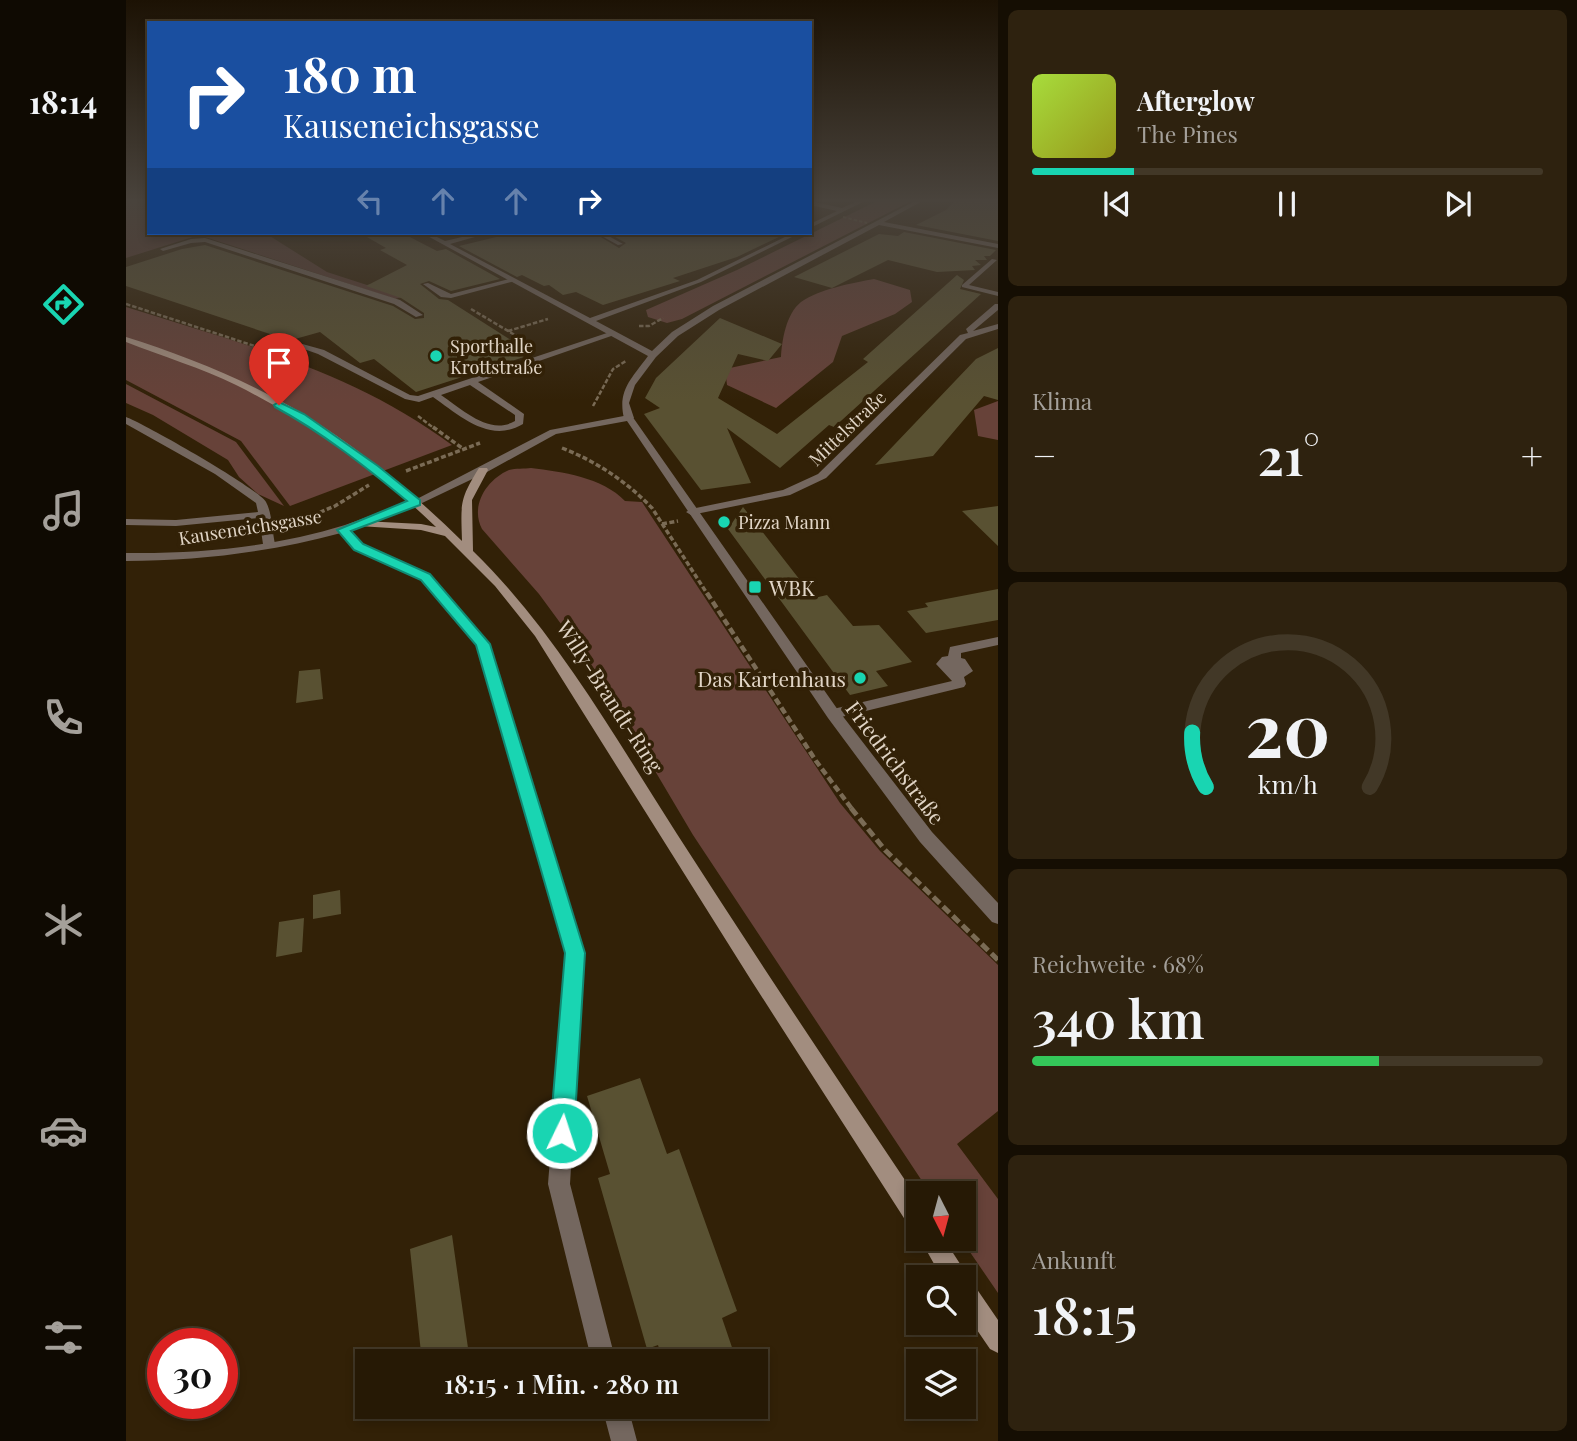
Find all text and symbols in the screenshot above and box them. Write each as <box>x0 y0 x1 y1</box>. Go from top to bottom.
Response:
text: 180 m <box>283 40 417 105</box>
icon: right <box>168 49 259 140</box>
text: 18:14 <box>29 79 97 122</box>
text: Afterglow <box>1137 83 1255 118</box>
text: Kauseneichsgasse <box>283 103 540 146</box>
text: The Pines <box>1137 118 1238 149</box>
icon: left <box>351 182 389 220</box>
icon: ahead <box>424 182 462 220</box>
icon: ahead <box>497 182 535 220</box>
icon: right <box>570 182 608 220</box>
icon: previous <box>1098 185 1136 223</box>
icon: pause <box>1268 185 1306 223</box>
icon: next <box>1439 185 1477 223</box>
icon: directions <box>39 280 88 329</box>
pin <box>249 333 309 405</box>
place label: Sporthalle Krottstraße <box>450 334 542 379</box>
icon: arrive <box>260 344 298 382</box>
marker: Sporthalle Krottstraße <box>428 348 444 364</box>
street label: Mittelstraße <box>803 385 891 471</box>
text: Klima <box>1032 385 1092 416</box>
text: 21° <box>1257 420 1320 489</box>
text: − <box>1032 429 1057 480</box>
text: + <box>1521 429 1543 480</box>
icon: music <box>39 486 88 535</box>
street label: Kauseneichsgasse <box>177 504 323 550</box>
place label: Pizza Mann <box>738 510 830 534</box>
marker: Pizza Mann <box>716 514 732 530</box>
place label: WBK <box>768 573 815 601</box>
marker: WBK <box>747 579 763 595</box>
street label: Willy-Brandt-Ring <box>551 614 671 777</box>
place label: Das Kartenhaus <box>697 664 846 692</box>
marker: Das Kartenhaus <box>852 670 868 686</box>
text: 20 <box>1245 678 1330 775</box>
icon: phone <box>39 693 88 742</box>
street label: Friedrichstraße <box>840 695 952 829</box>
text: km/h <box>1258 766 1318 799</box>
icon: climate <box>39 900 88 949</box>
text: Reichweite · 68% <box>1032 948 1204 979</box>
text: 340 km <box>1032 983 1204 1052</box>
position arrow <box>525 1096 599 1170</box>
icon: car <box>39 1106 88 1155</box>
north arrow <box>906 1181 976 1251</box>
map controls <box>906 1181 976 1419</box>
text: Ankunft <box>1032 1244 1116 1275</box>
button: search <box>906 1265 976 1335</box>
text: 18:15 <box>1032 1279 1137 1348</box>
icon: filters <box>39 1313 88 1362</box>
speed limit sign: 30 <box>147 1328 238 1419</box>
button: layers <box>906 1349 976 1419</box>
text: 18:15 · 1 Min. · 280 m <box>444 1366 679 1401</box>

